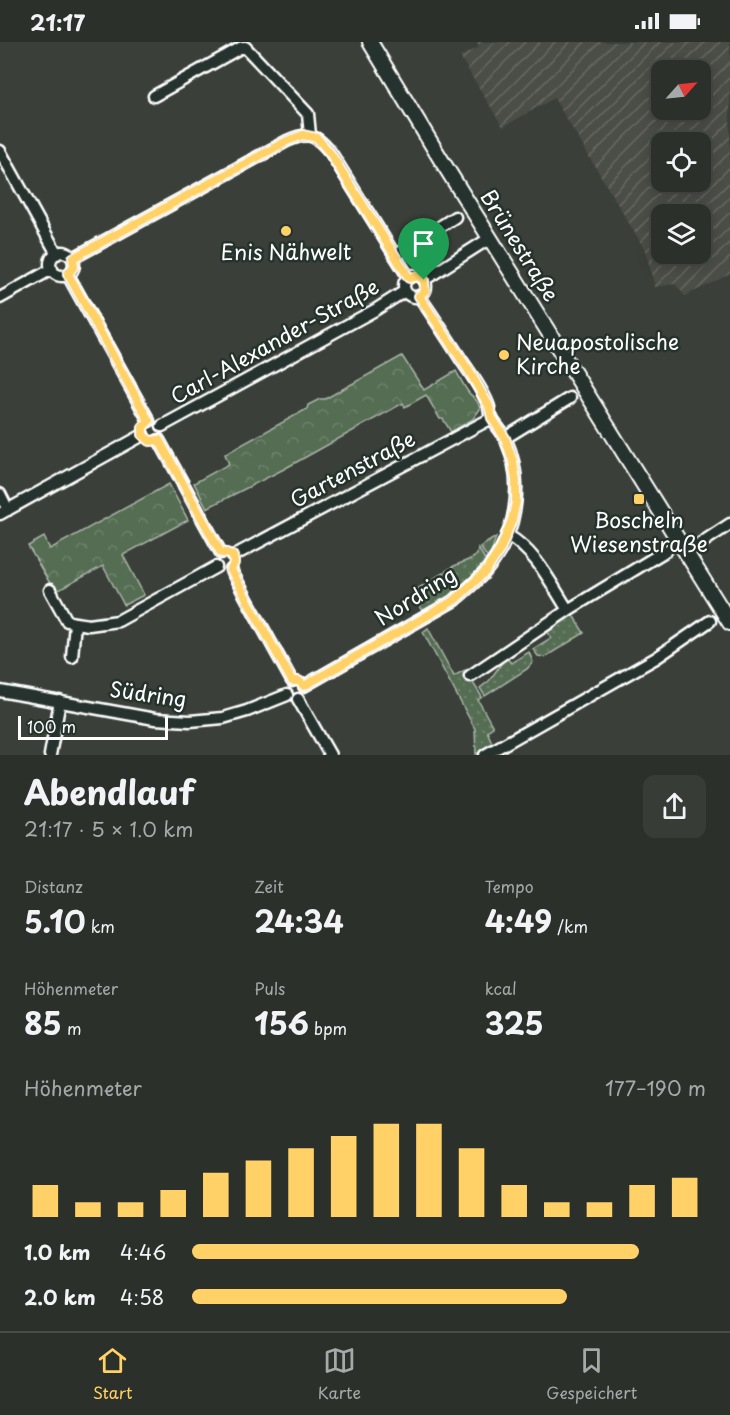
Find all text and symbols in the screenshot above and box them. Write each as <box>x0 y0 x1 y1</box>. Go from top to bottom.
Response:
text: 21:17 <box>30 5 85 38</box>
north arrow <box>651 60 711 120</box>
map controls <box>651 60 711 264</box>
button: locate <box>651 132 711 192</box>
street label: Brünestraße <box>473 183 568 307</box>
button: layers <box>651 204 711 264</box>
pin <box>398 218 449 280</box>
marker: Enis Nähwelt <box>279 224 293 238</box>
icon: arrive <box>407 227 440 260</box>
place label: Enis Nähwelt <box>221 235 351 267</box>
street label: Carl-Alexander-Straße <box>164 269 384 411</box>
place label: Neuapostolische Kirche <box>516 325 679 381</box>
marker: Neuapostolische Kirche <box>497 348 511 362</box>
street label: Gartenstraße <box>284 422 420 515</box>
marker: Boscheln Wiesenstraße <box>632 492 646 506</box>
place label: Boscheln Wiesenstraße <box>570 503 708 559</box>
street label: Nordring <box>368 558 462 633</box>
street label: Südring <box>108 672 189 714</box>
scale bar <box>18 713 168 740</box>
text: 100 m <box>27 714 76 738</box>
text: Abendlauf <box>24 766 195 816</box>
button: share <box>643 775 706 838</box>
text: 21:17 · 5 × 1.0 km <box>24 814 193 844</box>
text: Distanz <box>24 874 83 898</box>
text: Zeit <box>254 874 284 898</box>
text: Tempo <box>485 874 534 898</box>
text: 5.10 <box>24 898 86 943</box>
text: 24:34 <box>254 898 344 943</box>
text: 4:49 <box>485 898 552 943</box>
text: km <box>86 914 115 938</box>
text: /km <box>552 914 588 938</box>
text: Höhenmeter <box>24 976 118 1000</box>
text: Puls <box>254 976 285 1000</box>
text: kcal <box>485 976 517 1000</box>
text: 85 <box>24 1000 62 1045</box>
text: 156 <box>254 1000 309 1045</box>
text: 325 <box>485 1000 544 1045</box>
text: m <box>62 1016 81 1040</box>
text: bpm <box>309 1016 347 1040</box>
text: Höhenmeter <box>24 1073 142 1103</box>
text: 177–190 m <box>605 1073 706 1103</box>
text: 1.0 km <box>24 1237 91 1267</box>
text: 4:46 <box>120 1237 166 1267</box>
text: 2.0 km <box>24 1282 96 1312</box>
text: 4:58 <box>120 1282 164 1312</box>
tab: Start <box>93 1344 132 1404</box>
tab: Karte <box>318 1344 361 1404</box>
tab: Gespeichert <box>546 1344 637 1404</box>

